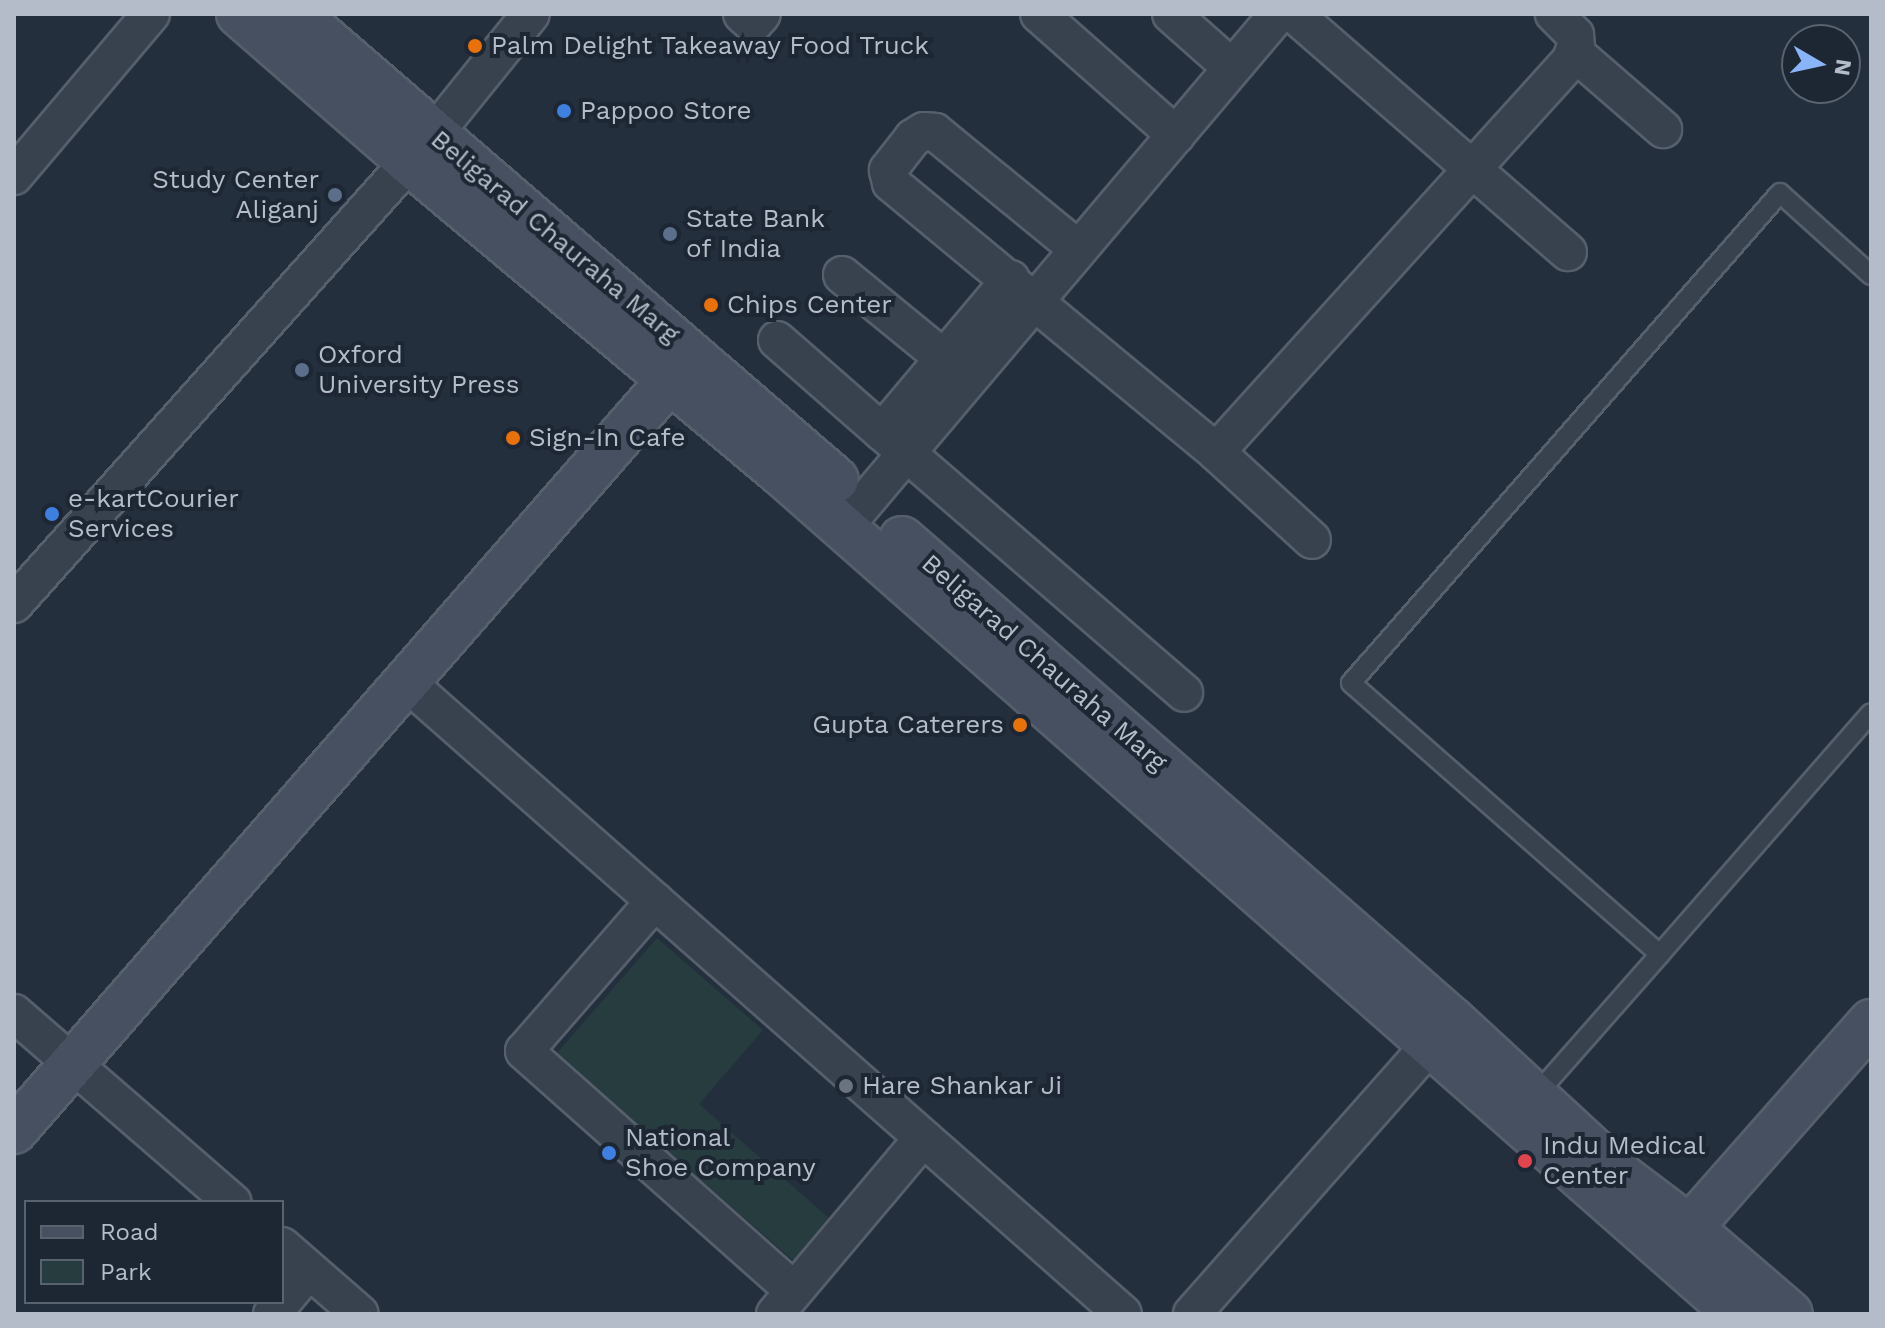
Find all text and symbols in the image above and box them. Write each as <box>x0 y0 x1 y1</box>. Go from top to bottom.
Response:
north arrow <box>1781 24 1861 104</box>
place label: Palm Delight Takeaway Food Truck <box>491 30 931 62</box>
marker: Palm Delight Takeaway Food Truck <box>466 37 484 55</box>
text: N <box>1830 58 1857 78</box>
place label: Pappoo Store <box>580 95 752 127</box>
marker: Pappoo Store <box>555 102 573 120</box>
street label: Beligarad Chauraha Marg <box>424 124 686 350</box>
place label: Study Center Aliganj <box>152 164 319 226</box>
marker: Study Center Aliganj <box>326 186 344 204</box>
place label: State Bank of India <box>686 203 825 264</box>
marker: State Bank of India <box>661 225 679 243</box>
place label: Chips Center <box>727 289 892 321</box>
marker: Chips Center <box>702 296 720 314</box>
place label: Oxford University Press <box>318 339 520 400</box>
marker: Oxford University Press <box>293 361 311 379</box>
place label: Sign-In Cafe <box>529 422 685 454</box>
marker: Sign-In Cafe <box>504 429 522 447</box>
place label: e-kartCourier Services <box>68 483 239 544</box>
marker: e-kartCourier Services <box>43 505 61 523</box>
street label: Beligarad Chauraha Marg <box>915 548 1173 778</box>
place label: Gupta Caterers <box>812 709 1004 741</box>
marker: Gupta Caterers <box>1011 716 1029 734</box>
place label: Hare Shankar Ji <box>862 1070 1063 1102</box>
marker: Hare Shankar Ji <box>837 1077 855 1095</box>
place label: National Shoe Company <box>625 1122 816 1184</box>
place label: Indu Medical Center <box>1543 1130 1705 1192</box>
marker: National Shoe Company <box>600 1144 618 1162</box>
marker: Indu Medical Center <box>1514 1150 1536 1172</box>
legend <box>24 1200 284 1304</box>
text: Road <box>100 1218 159 1246</box>
text: Park <box>100 1258 152 1286</box>

